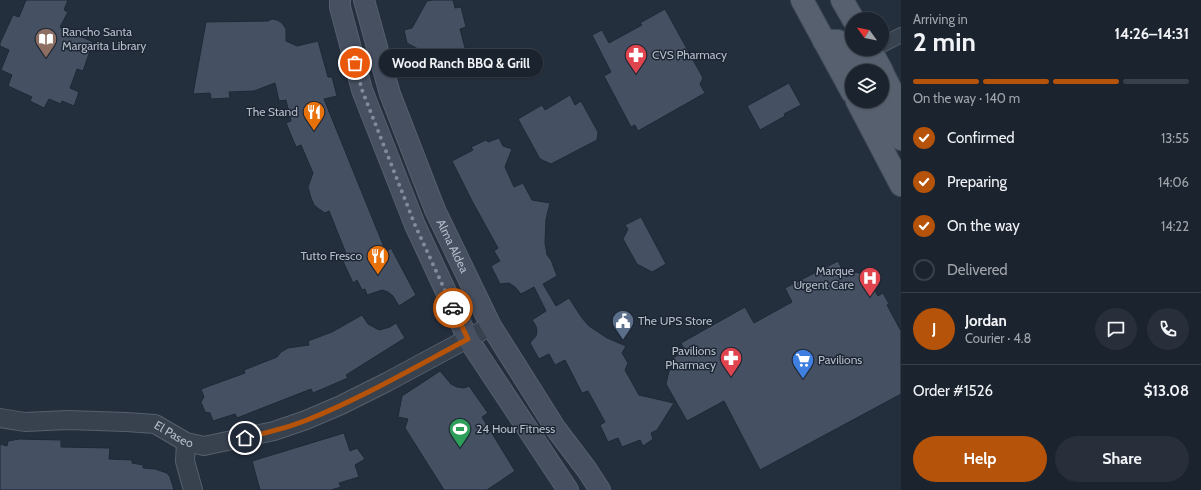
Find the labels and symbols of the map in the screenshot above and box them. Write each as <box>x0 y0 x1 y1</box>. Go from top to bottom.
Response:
north arrow <box>845 12 889 56</box>
place label: Rancho Santa Margarita Library <box>62 24 146 53</box>
library icon: Rancho Santa Margarita Library <box>33 26 59 59</box>
pharmacy icon: CVS Pharmacy <box>623 42 649 75</box>
pin <box>338 46 372 80</box>
place label: CVS Pharmacy <box>652 47 727 62</box>
callout: Wood Ranch BBQ & Grill <box>379 49 543 77</box>
restaurant icon: The Stand <box>301 99 327 132</box>
place label: The Stand <box>246 104 298 119</box>
street label: Alma Aldea <box>434 217 472 275</box>
restaurant icon: Tutto Fresco <box>365 243 391 276</box>
place label: Tutto Fresco <box>301 248 362 263</box>
place label: Marque Urgent Care <box>793 263 854 292</box>
hospital icon: Marque Urgent Care <box>857 265 883 298</box>
courier <box>433 288 473 328</box>
public building icon: The UPS Store <box>610 308 636 341</box>
place label: The UPS Store <box>638 313 712 328</box>
place label: Pavilions Pharmacy <box>665 343 716 372</box>
pharmacy icon: Pavilions Pharmacy <box>718 345 744 378</box>
supermarket icon: Pavilions <box>790 347 816 380</box>
place label: Pavilions <box>818 352 862 367</box>
sports icon: 24 Hour Fitness <box>447 416 473 449</box>
street label: El Paseo <box>152 417 195 450</box>
pin <box>228 421 262 455</box>
place label: 24 Hour Fitness <box>476 421 555 436</box>

